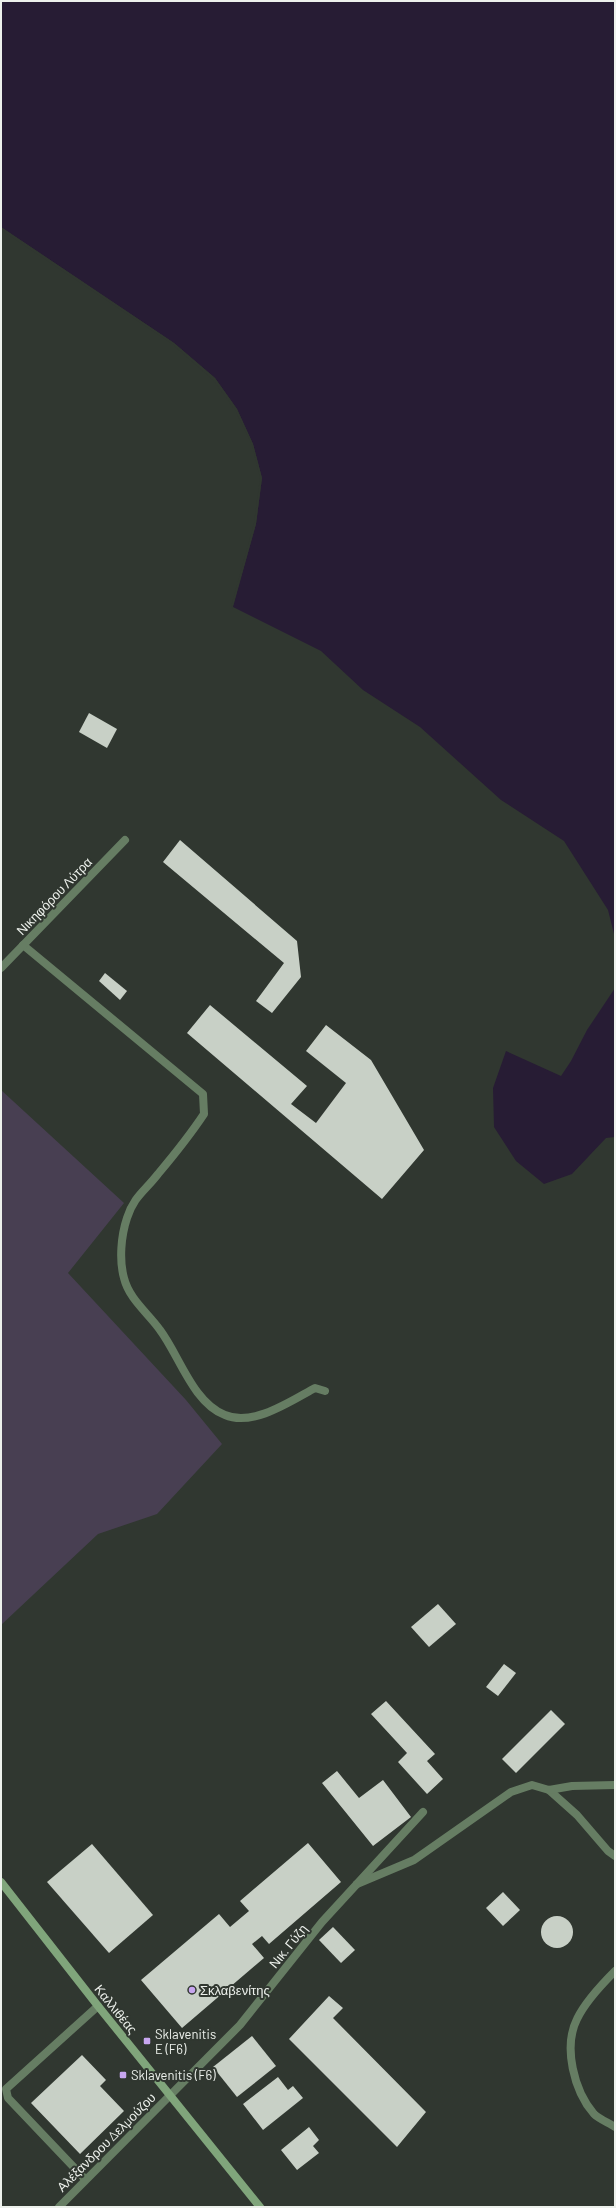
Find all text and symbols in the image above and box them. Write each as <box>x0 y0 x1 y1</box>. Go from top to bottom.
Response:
street label: Νικηφόρου Λύτρα <box>13 853 95 938</box>
street label: Νικ. Γύζη <box>265 1921 311 1971</box>
street label: Καλλιθέας <box>91 1981 141 2037</box>
place label: Σκλαβενίτης <box>200 1982 270 1998</box>
marker: Σκλαβενίτης <box>187 1985 197 1995</box>
place label: Sklavenitis E (F6) <box>155 2026 216 2057</box>
marker: Sklavenitis E (F6) <box>142 2036 152 2046</box>
place label: Sklavenitis (F6) <box>131 2067 216 2083</box>
marker: Sklavenitis (F6) <box>118 2070 128 2080</box>
street label: Αλέξανδρου Δελμούζου <box>53 2089 159 2195</box>

